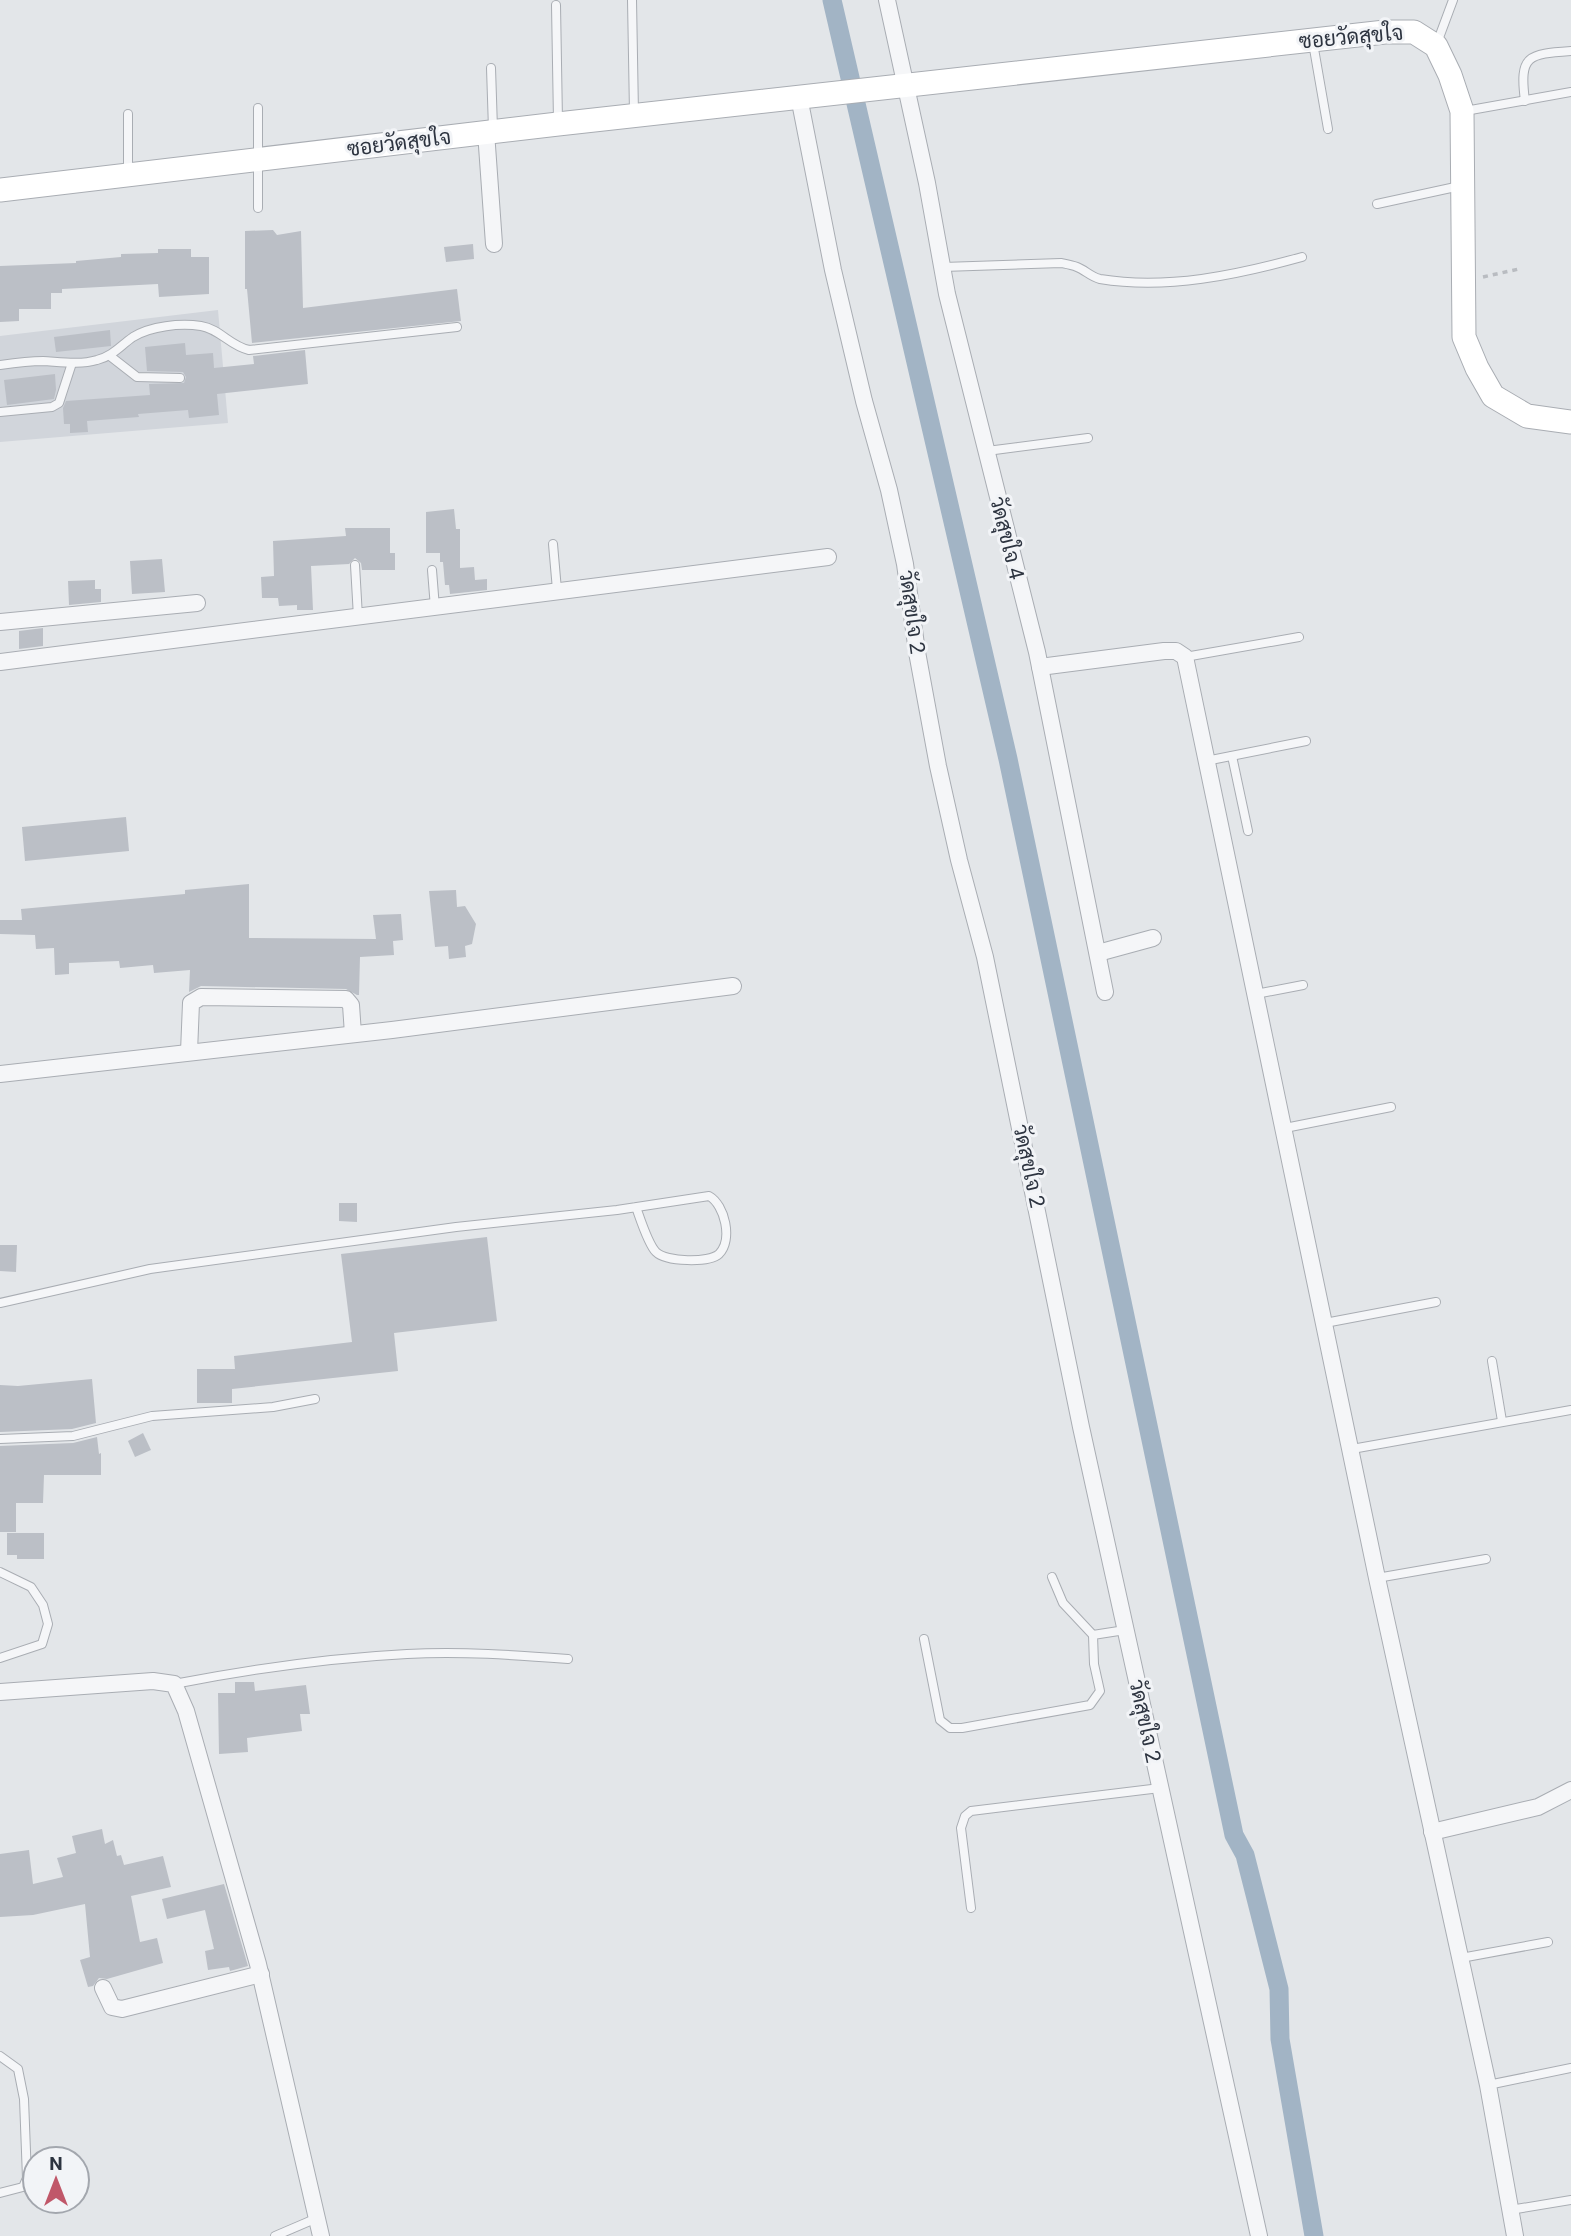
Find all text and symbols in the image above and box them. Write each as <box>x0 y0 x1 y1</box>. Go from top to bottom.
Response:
street label: ซอยวัดสุขใจ <box>1298 19 1404 56</box>
street label: ซอยวัดสุขใจ <box>345 124 453 163</box>
street label: วัดสุขใจ 4 <box>983 494 1030 583</box>
street label: วัดสุขใจ 2 <box>892 568 931 656</box>
street label: วัดสุขใจ 2 <box>1007 1122 1051 1210</box>
street label: วัดสุขใจ 2 <box>1123 1677 1167 1765</box>
north arrow <box>21 2145 91 2215</box>
text: N <box>49 2152 63 2175</box>

